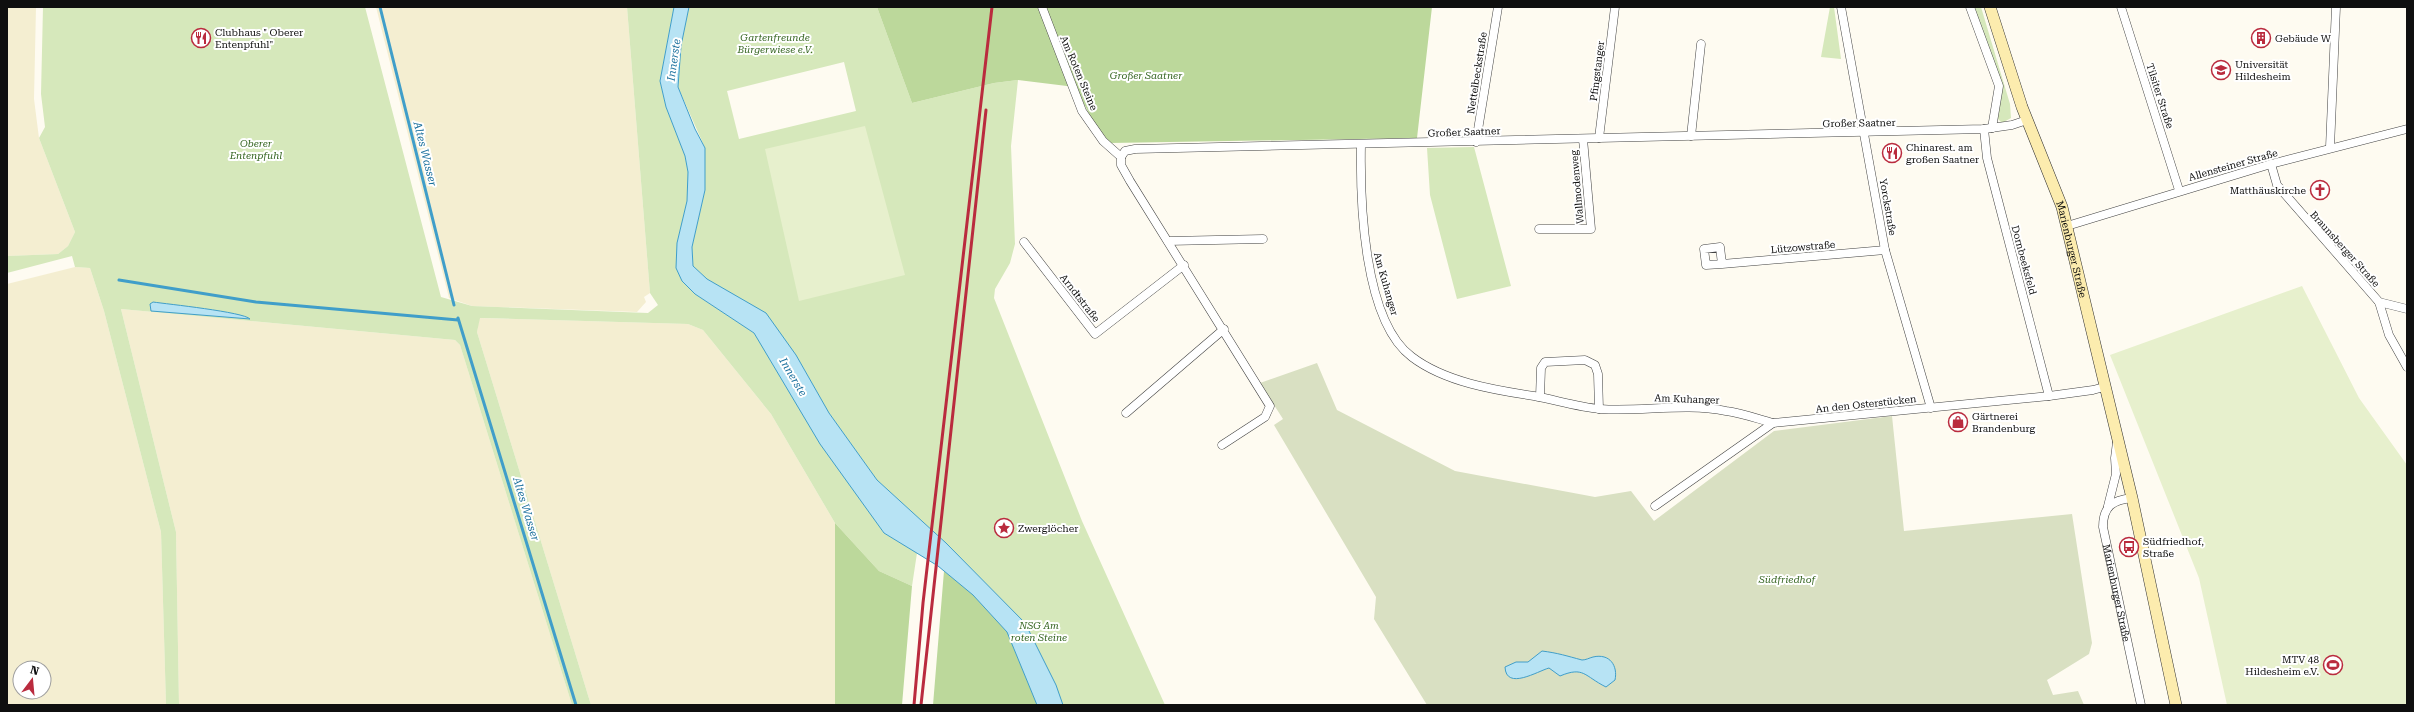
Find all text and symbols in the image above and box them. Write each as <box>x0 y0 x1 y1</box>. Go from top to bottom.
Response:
restaurant icon: Clubhaus " Oberer Entenpfuhl" <box>190 27 212 49</box>
place label: Clubhaus " Oberer Entenpfuhl" <box>215 27 303 50</box>
building icon: Gebäude W <box>2250 27 2272 49</box>
street label: Nettelbeckstraße <box>1465 31 1489 115</box>
park label: Gartenfreunde Bürgerwiese e.V. <box>736 32 813 55</box>
place label: Gebäude W <box>2275 33 2332 44</box>
street label: Am Roten Steine <box>1058 34 1100 112</box>
water label: Innerste <box>664 38 683 83</box>
street label: Pfingstanger <box>1588 40 1606 102</box>
school or university icon: Universität Hildesheim <box>2210 59 2232 81</box>
place label: Universität Hildesheim <box>2235 59 2291 82</box>
street label: Tilsiter Straße <box>2144 62 2176 130</box>
park label: Großer Saatner <box>1110 70 1183 81</box>
street label: Großer Saatner <box>1822 117 1896 129</box>
water label: Altes Wasser <box>410 119 439 188</box>
street label: Großer Saatner <box>1427 125 1501 139</box>
park label: Oberer Entenpfuhl <box>229 138 282 161</box>
restaurant icon: Chinarest. am großen Saatner <box>1881 142 1903 164</box>
place label: Chinarest. am großen Saatner <box>1906 142 1979 165</box>
street label: Allensteiner Straße <box>2187 147 2279 183</box>
street label: Wallmodenweg <box>1568 149 1586 224</box>
street label: Yorckstraße <box>1878 178 1899 237</box>
church icon: Matthäuskirche <box>2309 179 2331 201</box>
place label: Matthäuskirche <box>2230 185 2307 196</box>
street label: Marienburger Straße <box>2055 199 2089 299</box>
street label: Braunsberger Straße <box>2308 209 2382 289</box>
street label: Dornbeeksfeld <box>2009 224 2039 296</box>
street label: Lützowstraße <box>1770 239 1836 255</box>
street label: Am Kuhanger <box>1372 251 1400 317</box>
street label: Arndtstraße <box>1058 272 1102 324</box>
water label: Innerste <box>776 355 810 399</box>
street label: Am Kuhanger <box>1654 392 1720 406</box>
street label: An den Osterstücken <box>1815 393 1917 415</box>
shop icon: Gärtnerei Brandenburg <box>1947 411 1969 433</box>
place label: Gärtnerei Brandenburg <box>1972 411 2035 434</box>
water label: Altes Wasser <box>510 475 542 543</box>
place icon: Zwerglöcher <box>993 517 1015 539</box>
place label: Zwerglöcher <box>1018 523 1078 534</box>
bus stop icon: Südfriedhof, Straße <box>2118 536 2140 558</box>
place label: Südfriedhof, Straße <box>2143 536 2204 559</box>
street label: Marienburger Straße <box>2101 543 2133 643</box>
park label: Südfriedhof <box>1758 574 1816 585</box>
park label: NSG Am roten Steine <box>1011 620 1067 643</box>
place label: MTV 48 Hildesheim e.V. <box>2245 654 2319 677</box>
sports icon: MTV 48 Hildesheim e.V. <box>2322 654 2344 676</box>
north arrow <box>12 660 52 700</box>
text: N <box>29 663 41 678</box>

